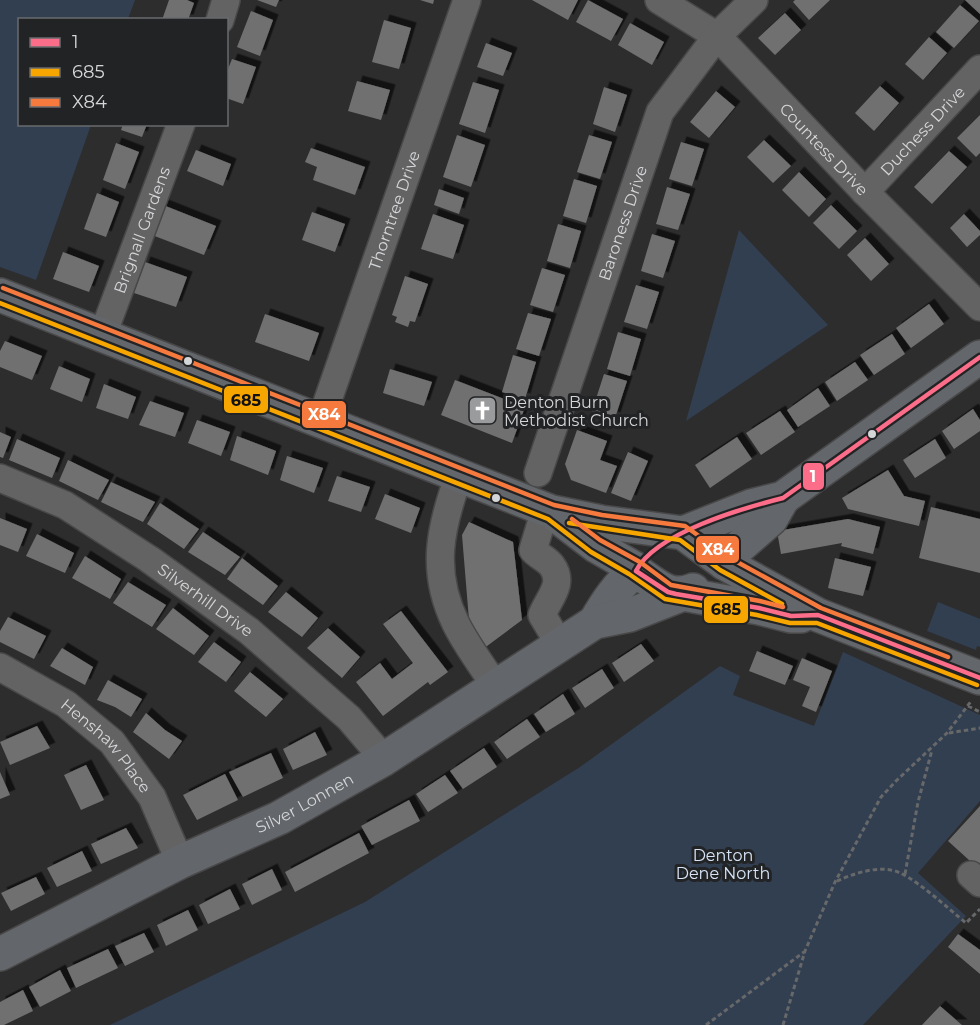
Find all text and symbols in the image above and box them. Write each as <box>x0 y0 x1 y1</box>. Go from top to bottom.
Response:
legend <box>18 18 228 126</box>
text: 1 <box>72 31 79 53</box>
text: 685 <box>72 61 105 83</box>
street label: Duchess Drive <box>876 82 969 179</box>
text: X84 <box>72 91 107 113</box>
street label: Countess Drive <box>776 99 872 199</box>
street label: Thorntree Drive <box>364 148 423 273</box>
street label: Baroness Drive <box>594 163 651 283</box>
street label: Brignall Gardens <box>109 164 174 296</box>
unlabelled marker <box>182 355 194 367</box>
line badge: 685 <box>223 385 269 414</box>
text: 685 <box>231 391 262 410</box>
place label: Denton Burn Methodist Church <box>504 393 649 430</box>
church icon: Denton Burn Methodist Church <box>467 395 499 427</box>
line badge: X84 <box>301 400 347 429</box>
text: X84 <box>308 405 340 424</box>
unlabelled marker <box>866 428 878 440</box>
line badge: 1 <box>802 462 825 491</box>
text: 1 <box>810 467 816 486</box>
unlabelled marker <box>490 492 502 504</box>
line badge: X84 <box>695 535 740 564</box>
text: X84 <box>702 540 734 559</box>
street label: Silverhill Drive <box>154 559 257 640</box>
line badge: 685 <box>703 595 749 624</box>
text: 685 <box>711 600 742 619</box>
street label: Henshaw Place <box>57 694 155 796</box>
street label: Silver Lonnen <box>252 769 357 837</box>
park label: Denton Dene North <box>676 846 770 883</box>

